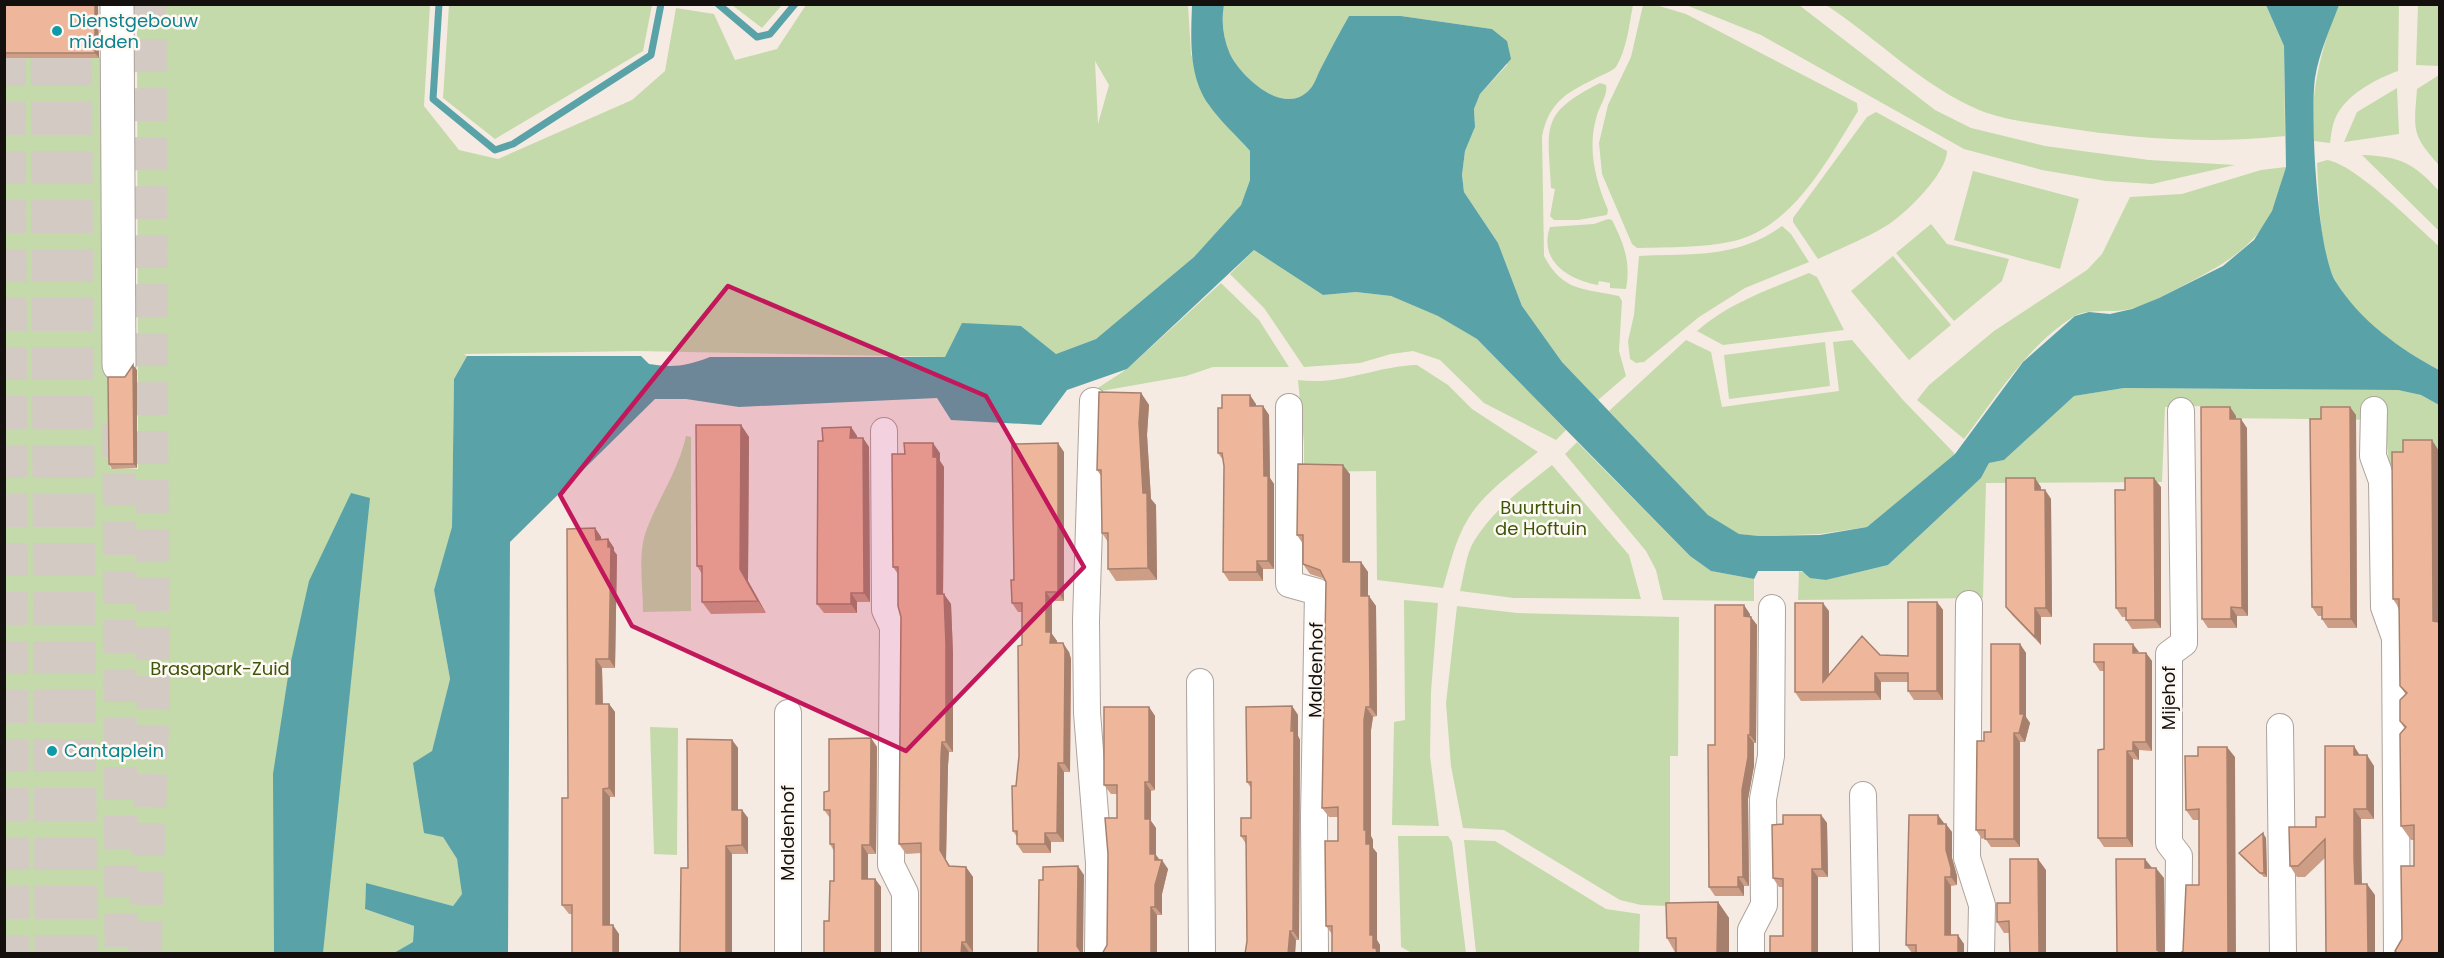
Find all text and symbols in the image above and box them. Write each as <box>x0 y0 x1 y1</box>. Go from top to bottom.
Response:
place label: Dienstgebouw midden <box>69 8 198 54</box>
marker: Dienstgebouw midden <box>50 24 64 38</box>
park label: Buurttuin de Hoftuin <box>1495 495 1587 541</box>
street label: Maldenhof <box>1302 622 1329 718</box>
park label: Brasapark-Zuid <box>150 656 290 681</box>
street label: Mijehof <box>2156 666 2181 730</box>
place label: Cantaplein <box>64 738 164 763</box>
marker: Cantaplein <box>45 744 59 758</box>
street label: Maldenhof <box>775 785 800 881</box>

